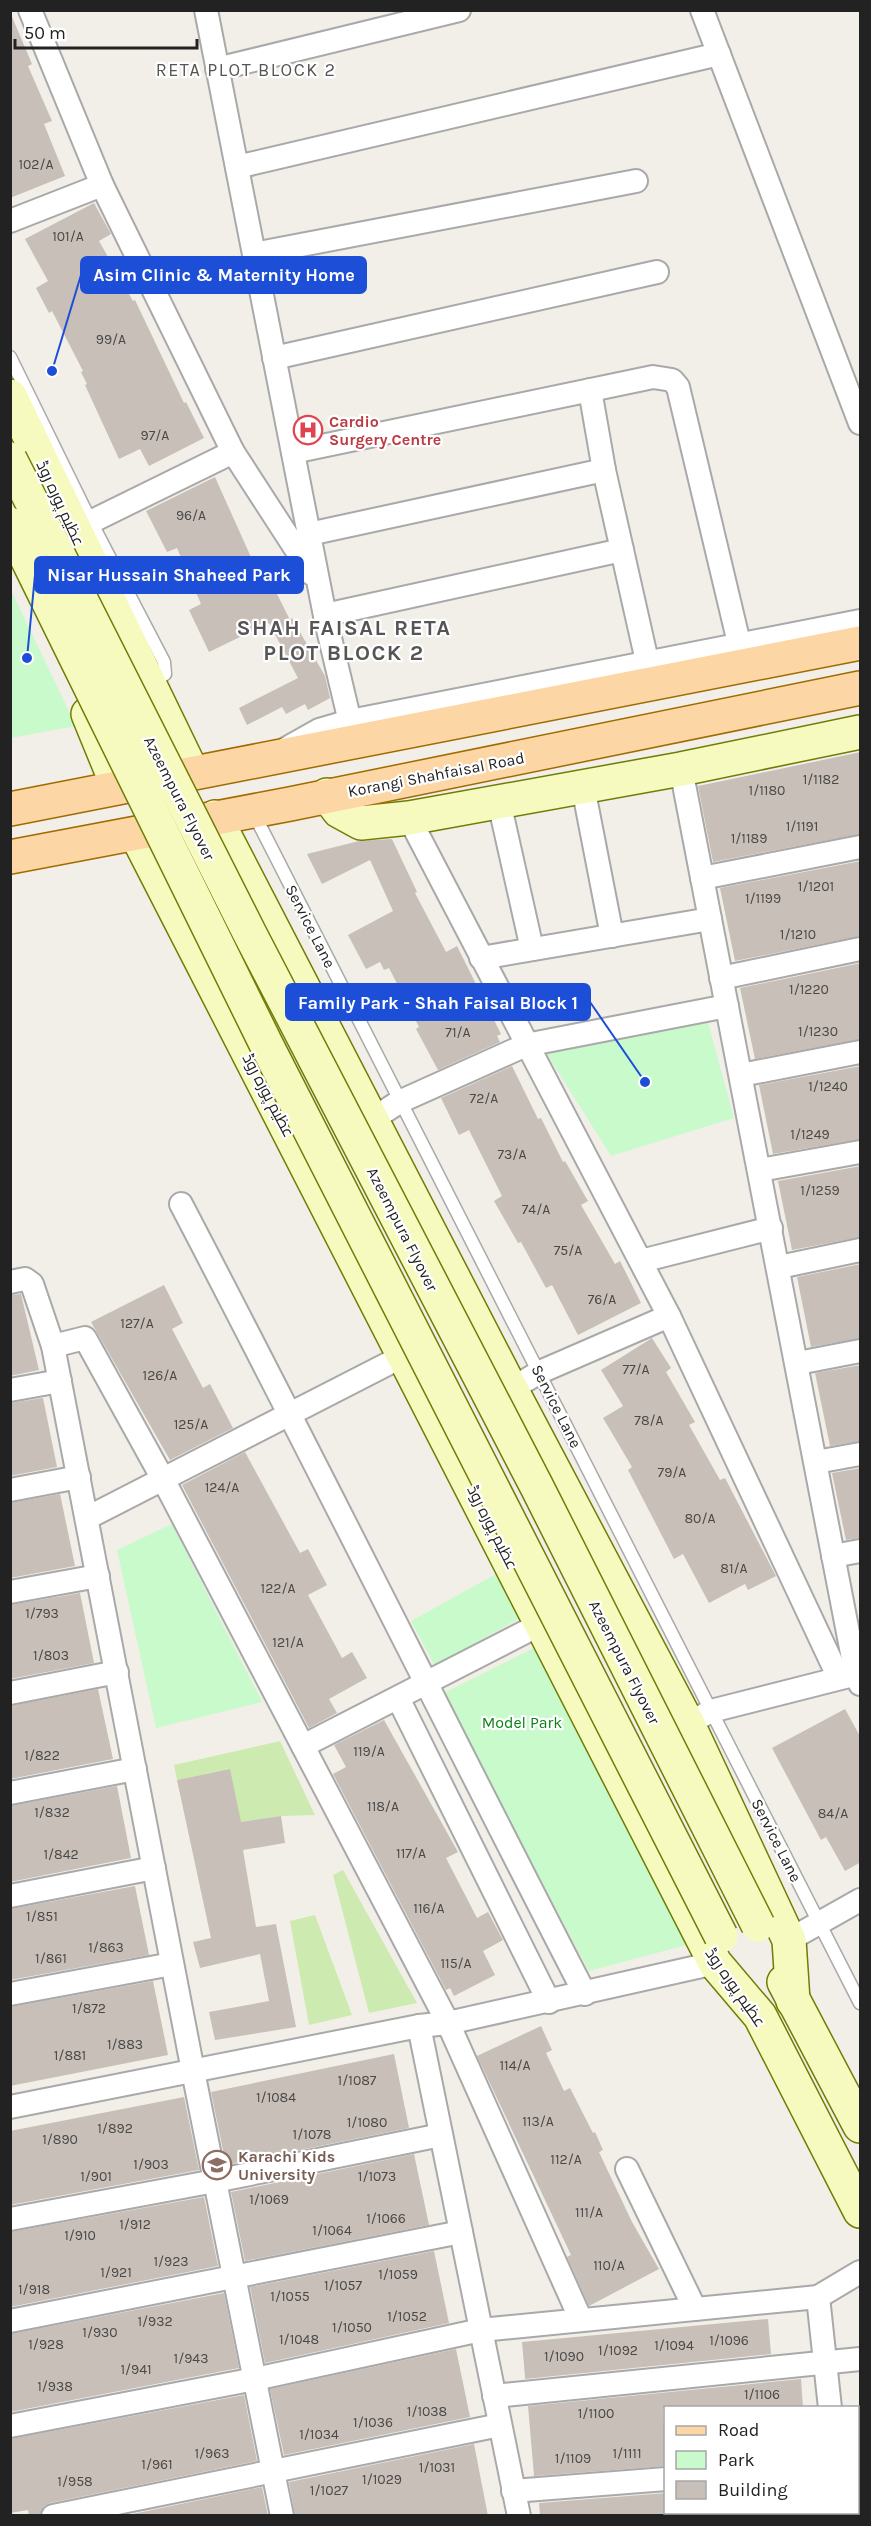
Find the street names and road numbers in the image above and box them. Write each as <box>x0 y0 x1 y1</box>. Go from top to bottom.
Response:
street label: عظیم پورہ روڈ <box>31 457 89 550</box>
street label: Azeempura Flyover <box>140 733 219 864</box>
street label: Korangi Shahfaisal Road <box>346 748 526 801</box>
street label: Service Lane <box>281 881 340 971</box>
street label: عظیم پورہ روڈ <box>237 1050 299 1141</box>
street label: Azeempura Flyover <box>363 1164 442 1295</box>
street label: Service Lane <box>527 1361 586 1451</box>
street label: عظیم پورہ روڈ <box>461 1482 522 1573</box>
street label: Azeempura Flyover <box>585 1597 664 1728</box>
street label: Service Lane <box>747 1795 806 1885</box>
street label: عظیم پورہ روڈ <box>700 1944 770 2032</box>

